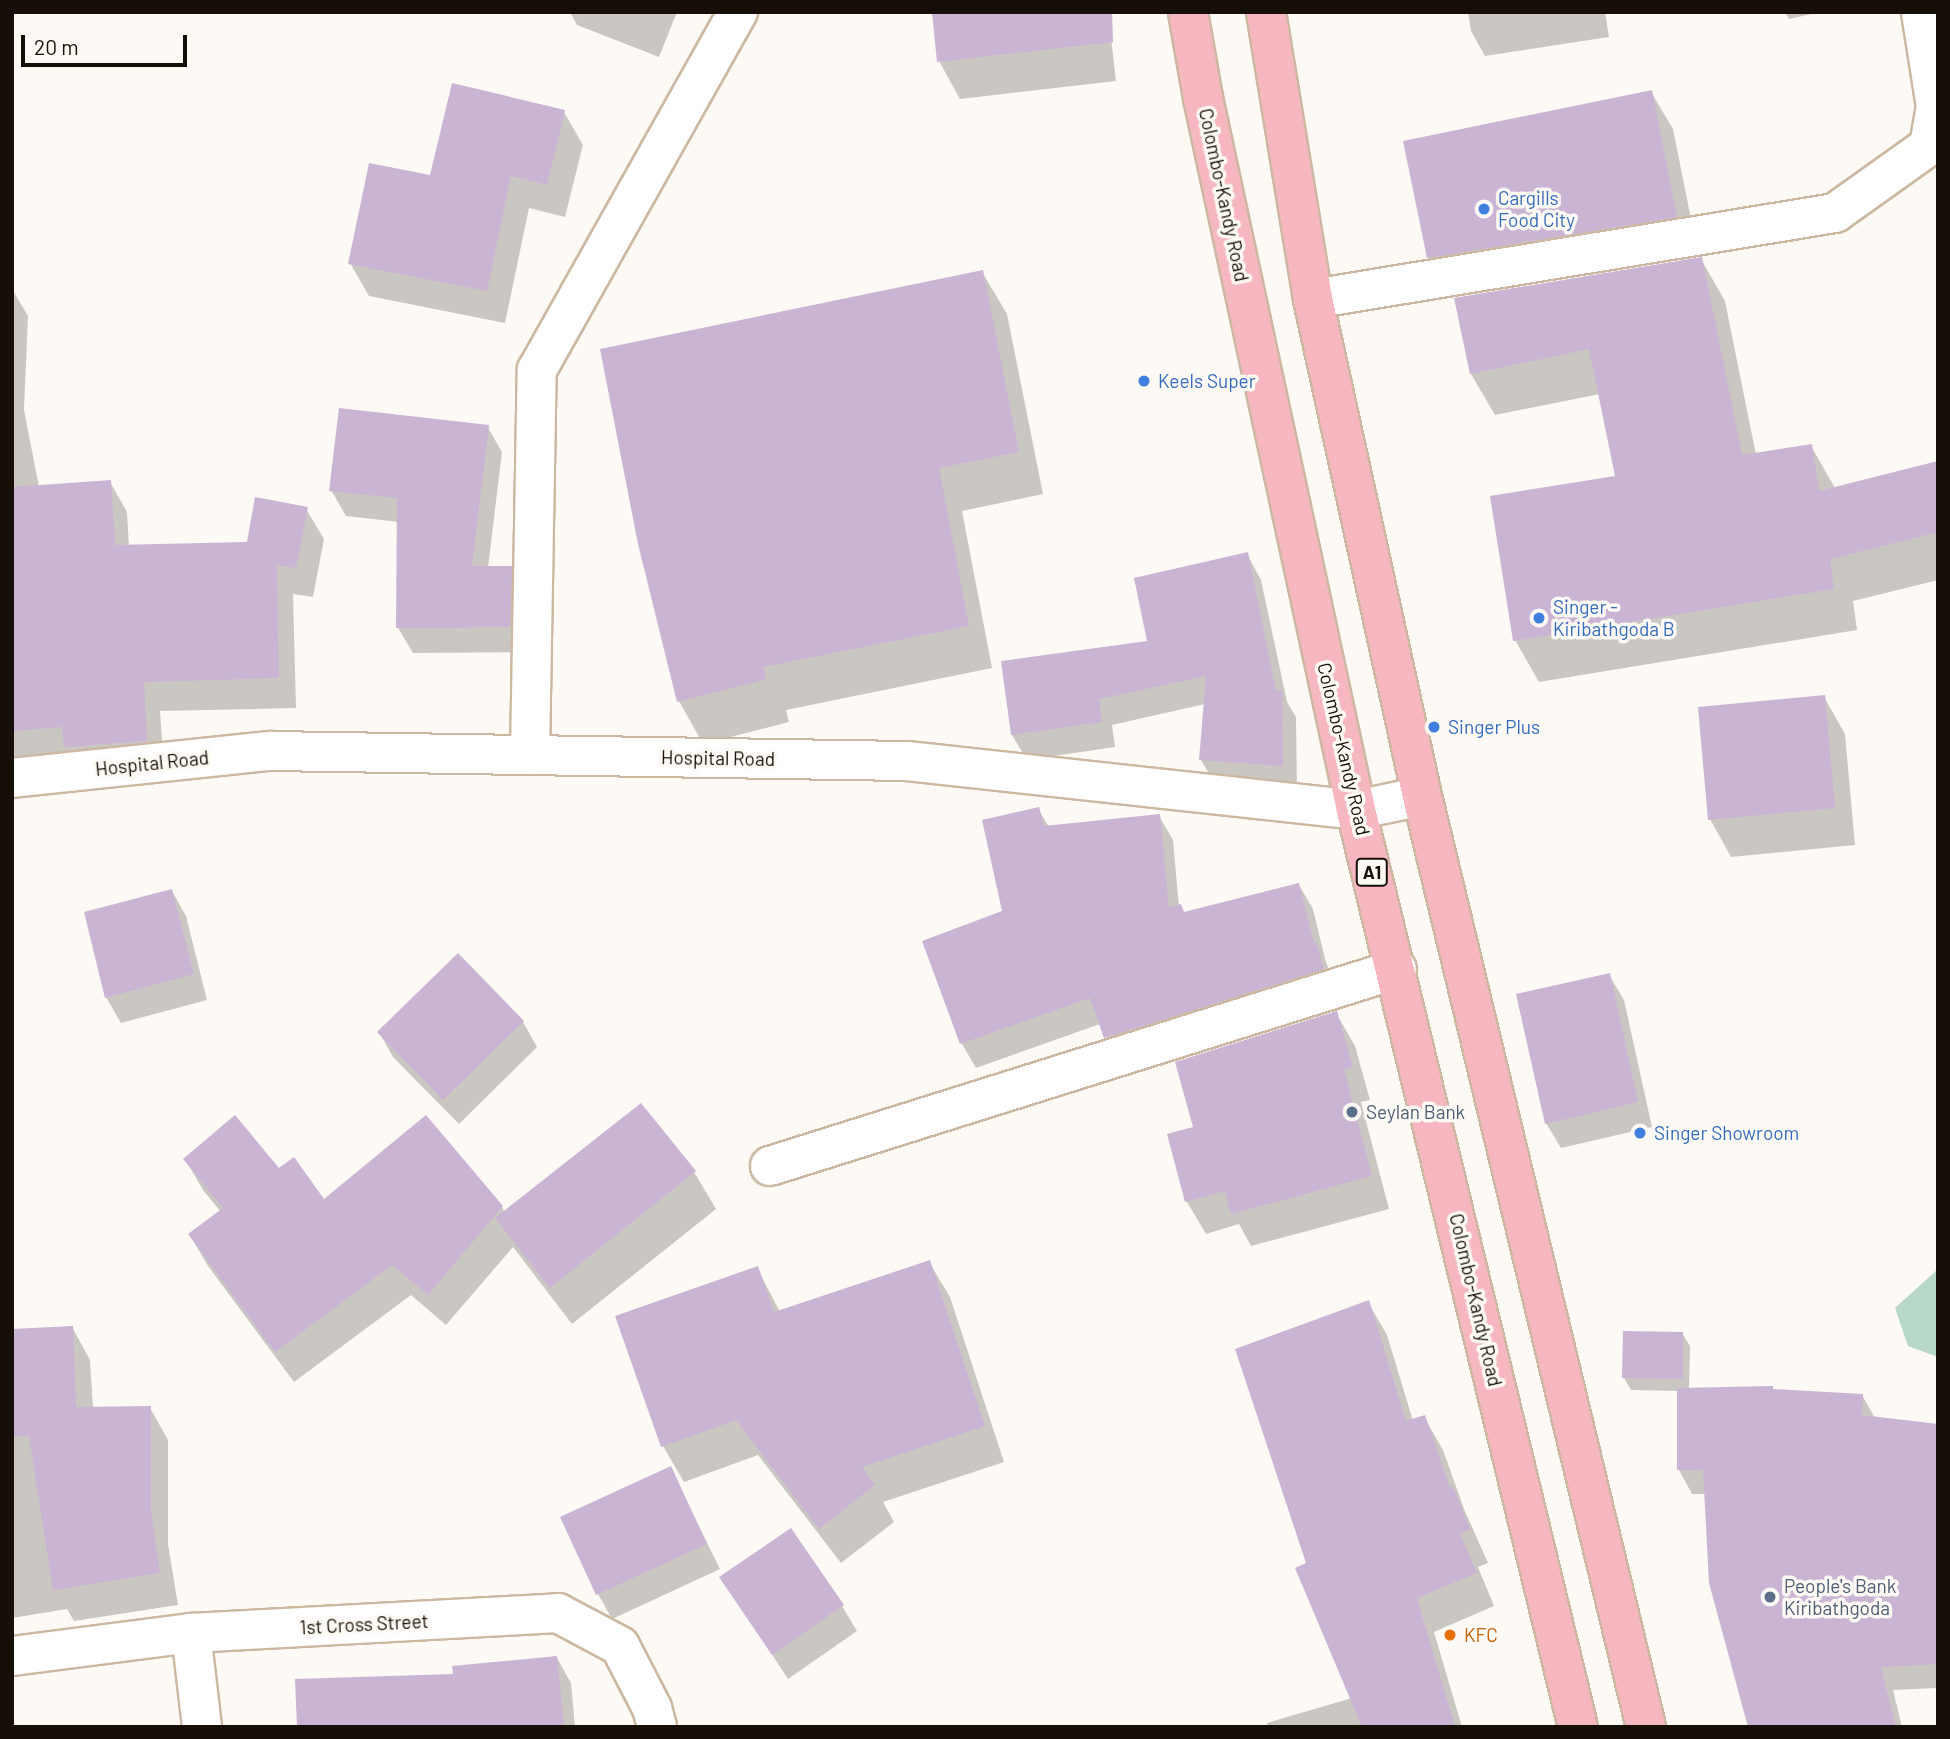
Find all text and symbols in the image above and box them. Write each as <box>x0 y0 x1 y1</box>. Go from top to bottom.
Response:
scale bar <box>24 21 191 65</box>
text: 20 m <box>34 34 79 59</box>
street label: Colombo-Kandy Road <box>1194 106 1254 284</box>
place label: Cargills Food City <box>1498 187 1575 231</box>
marker: Cargills Food City <box>1476 201 1492 217</box>
place label: Keels Super <box>1158 370 1256 392</box>
marker: Keels Super <box>1136 373 1152 389</box>
place label: Singer - Kiribathgoda B <box>1553 596 1675 640</box>
marker: Singer - Kiribathgoda B <box>1531 610 1547 626</box>
street label: Colombo-Kandy Road <box>1313 660 1375 838</box>
place label: Singer Plus <box>1448 716 1540 738</box>
marker: Singer Plus <box>1426 719 1442 735</box>
street label: Hospital Road <box>94 746 210 780</box>
street label: Hospital Road <box>661 746 775 770</box>
road number: A1 <box>1354 858 1390 886</box>
place label: Seylan Bank <box>1366 1101 1465 1123</box>
marker: Seylan Bank <box>1344 1104 1360 1120</box>
place label: Singer Showroom <box>1654 1122 1799 1144</box>
marker: Singer Showroom <box>1632 1125 1648 1141</box>
street label: Colombo-Kandy Road <box>1445 1211 1507 1389</box>
place label: People's Bank Kiribathgoda <box>1784 1575 1896 1619</box>
marker: People's Bank Kiribathgoda <box>1762 1589 1778 1605</box>
street label: 1st Cross Street <box>299 1609 429 1639</box>
place label: KFC <box>1464 1624 1498 1646</box>
marker: KFC <box>1442 1627 1458 1643</box>

